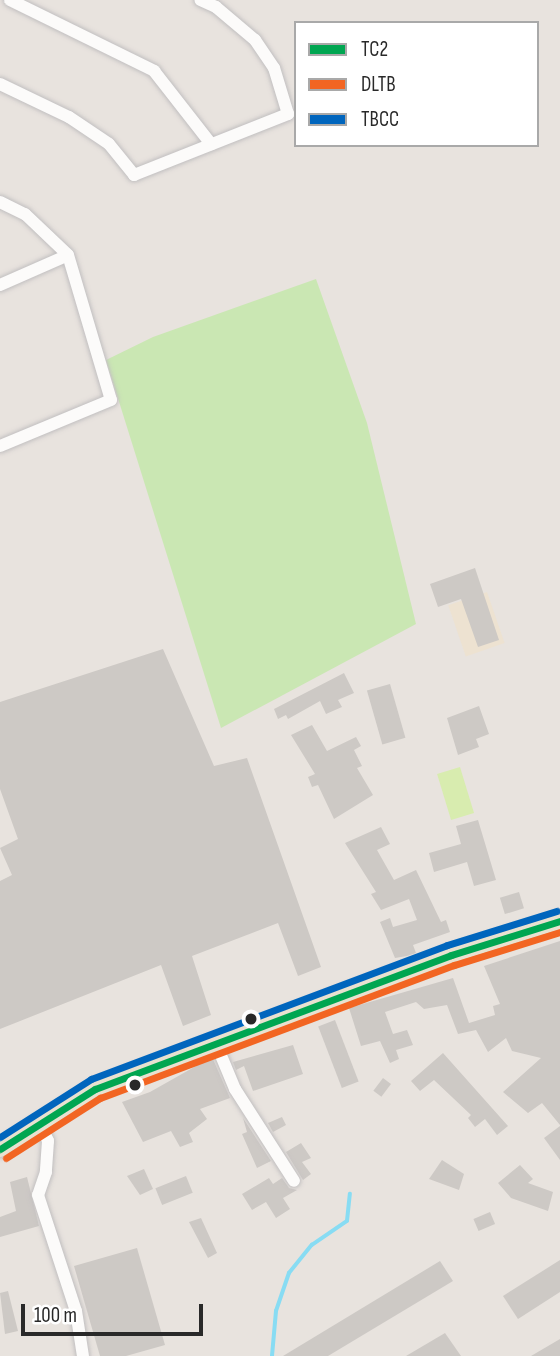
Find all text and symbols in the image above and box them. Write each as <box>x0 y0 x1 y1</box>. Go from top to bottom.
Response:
legend <box>294 21 539 147</box>
text: TC2 <box>361 37 388 62</box>
text: DLTB <box>361 72 396 97</box>
text: TBCC <box>361 107 399 132</box>
unlabelled marker <box>244 1012 258 1026</box>
unlabelled marker <box>128 1078 142 1092</box>
scale bar <box>24 1290 206 1334</box>
text: 100 m <box>34 1303 77 1328</box>

